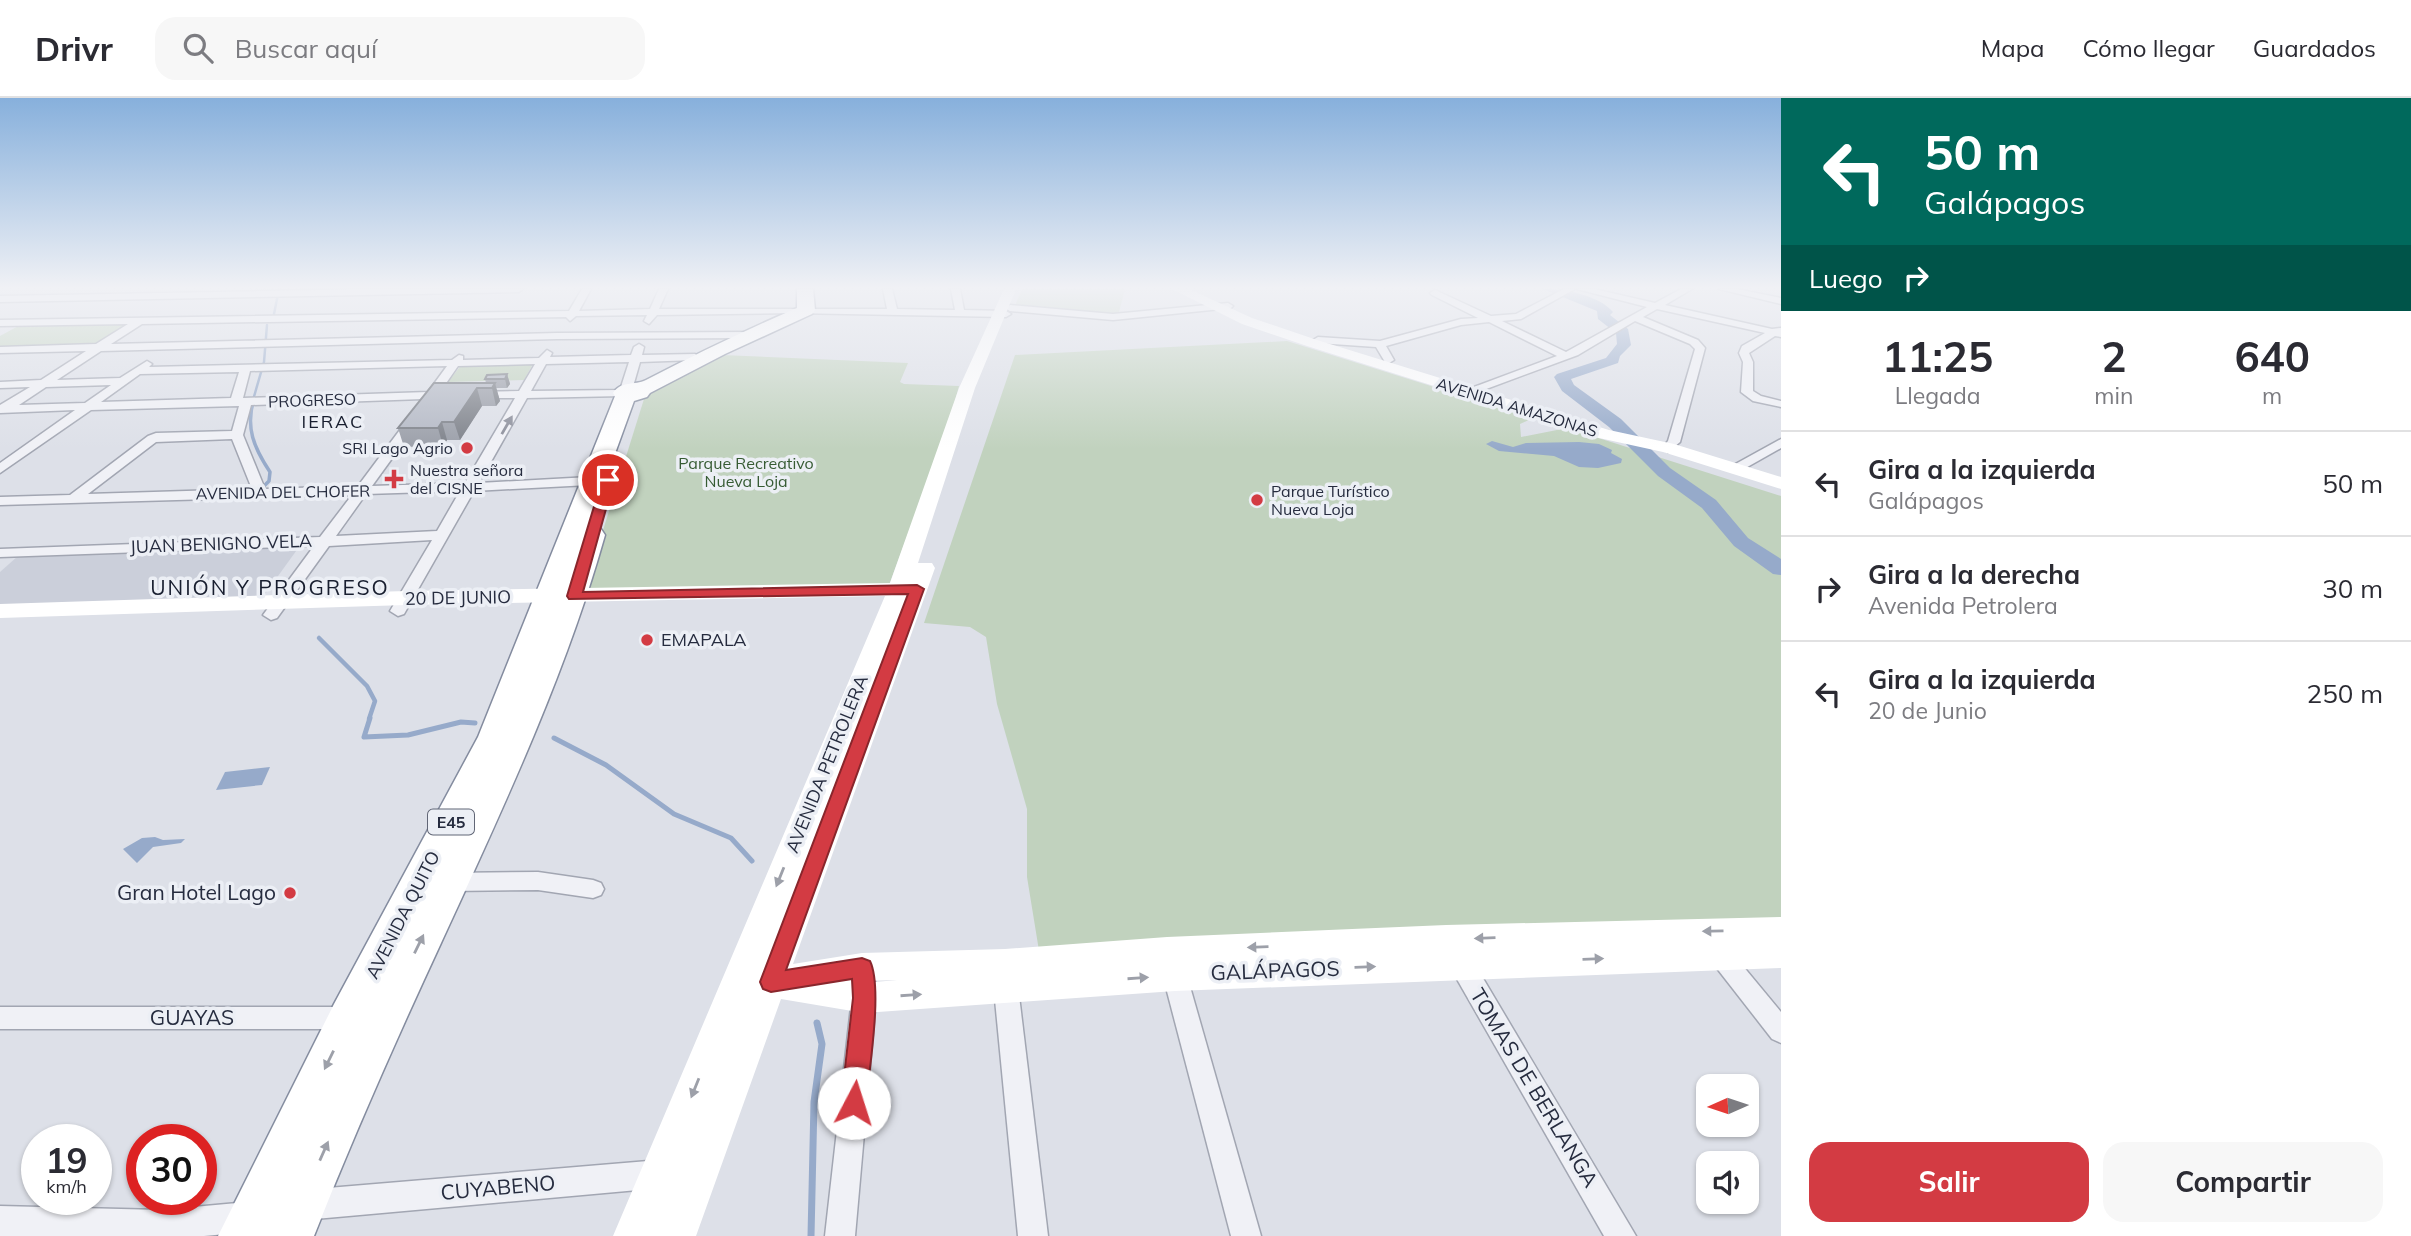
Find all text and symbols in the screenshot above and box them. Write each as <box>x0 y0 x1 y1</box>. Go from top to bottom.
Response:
search box <box>155 17 645 80</box>
text: Drivr <box>35 28 113 69</box>
icon: search <box>179 29 217 67</box>
text: Buscar aquí <box>235 32 377 65</box>
text: Mapa <box>1981 33 2044 63</box>
text: Cómo llegar <box>2082 33 2215 63</box>
text: Guardados <box>2253 33 2376 63</box>
text: 50 m <box>1924 121 2040 182</box>
icon: left <box>1809 126 1900 217</box>
text: Galápagos <box>1924 182 2085 222</box>
icon: right <box>1897 259 1935 297</box>
text: Luego <box>1809 262 1883 295</box>
text: 11:25 <box>1882 330 1993 383</box>
text: 2 <box>2101 330 2126 383</box>
text: 640 <box>2234 330 2310 383</box>
street label: AVENIDA AMAZONAS <box>1434 373 1600 441</box>
text: Llegada <box>1895 381 1981 410</box>
text: min <box>2094 381 2133 410</box>
text: m <box>2262 381 2282 410</box>
street label: PROGRESO <box>268 388 356 412</box>
district label: IERAC <box>302 410 364 433</box>
one-way arrow <box>500 416 513 435</box>
place label: SRI Lago Agrio <box>342 438 453 458</box>
marker: SRI Lago Agrio <box>459 440 475 456</box>
pin <box>578 450 638 510</box>
park label: Parque Recreativo Nueva Loja <box>678 453 814 491</box>
text: Gira a la izquierda <box>1868 453 2096 486</box>
place label: Nuestra señora del CISNE <box>410 460 523 498</box>
icon: arrive <box>589 461 627 499</box>
icon: left <box>1809 465 1847 503</box>
text: 50 m <box>2322 467 2383 500</box>
marker: Nuestra señora del CISNE <box>384 469 404 489</box>
street label: AVENIDA DEL CHOFER <box>196 480 370 504</box>
place label: Parque Turístico Nueva Loja <box>1271 481 1390 519</box>
text: Galápagos <box>1868 486 1984 515</box>
marker: Parque Turístico Nueva Loja <box>1249 492 1265 508</box>
street label: JUAN BENIGNO VELA <box>129 529 312 558</box>
text: Gira a la derecha <box>1868 558 2080 591</box>
icon: right <box>1809 570 1847 608</box>
text: 30 m <box>2322 572 2383 605</box>
district label: UNIÓN Y PROGRESO <box>150 574 390 600</box>
street label: 20 DE JUNIO <box>405 585 511 610</box>
text: Avenida Petrolera <box>1868 591 2058 620</box>
place label: EMAPALA <box>661 628 747 651</box>
marker: EMAPALA <box>639 632 655 648</box>
text: Gira a la izquierda <box>1868 663 2096 696</box>
street label: AVENIDA PETROLERA <box>780 672 873 856</box>
icon: left <box>1809 675 1847 713</box>
text: 250 m <box>2307 677 2383 710</box>
text: 20 de Junio <box>1868 696 1987 725</box>
road number: E45 <box>428 810 474 834</box>
street label: AVENIDA QUITO <box>360 847 445 983</box>
one-way arrow <box>774 867 786 887</box>
place label: Gran Hotel Lago <box>117 879 276 905</box>
marker: Gran Hotel Lago <box>282 885 298 901</box>
one-way arrow <box>1702 925 1724 937</box>
one-way arrow <box>1474 932 1496 944</box>
one-way arrow <box>413 934 425 954</box>
one-way arrow <box>1247 942 1269 953</box>
one-way arrow <box>1582 954 1604 965</box>
street label: GALÁPAGOS <box>1210 955 1340 985</box>
one-way arrow <box>1354 962 1376 973</box>
one-way arrow <box>1127 972 1149 983</box>
street label: TOMAS DE BERLANGA <box>1465 983 1605 1192</box>
one-way arrow <box>900 989 922 1000</box>
street label: GUAYAS <box>150 1004 234 1030</box>
one-way arrow <box>324 1050 335 1070</box>
position arrow <box>817 1066 891 1140</box>
north arrow <box>1696 1074 1759 1138</box>
map controls <box>1696 1074 1759 1214</box>
one-way arrow <box>689 1077 700 1098</box>
speed limit sign: 30 <box>126 1124 217 1215</box>
text: 19 <box>45 1138 88 1182</box>
one-way arrow <box>318 1141 330 1161</box>
button: Salir <box>1809 1142 2089 1222</box>
button: Compartir <box>2103 1142 2383 1222</box>
button: sound <box>1696 1151 1759 1214</box>
street label: CUYABENO <box>439 1169 556 1205</box>
text: km/h <box>46 1175 87 1198</box>

